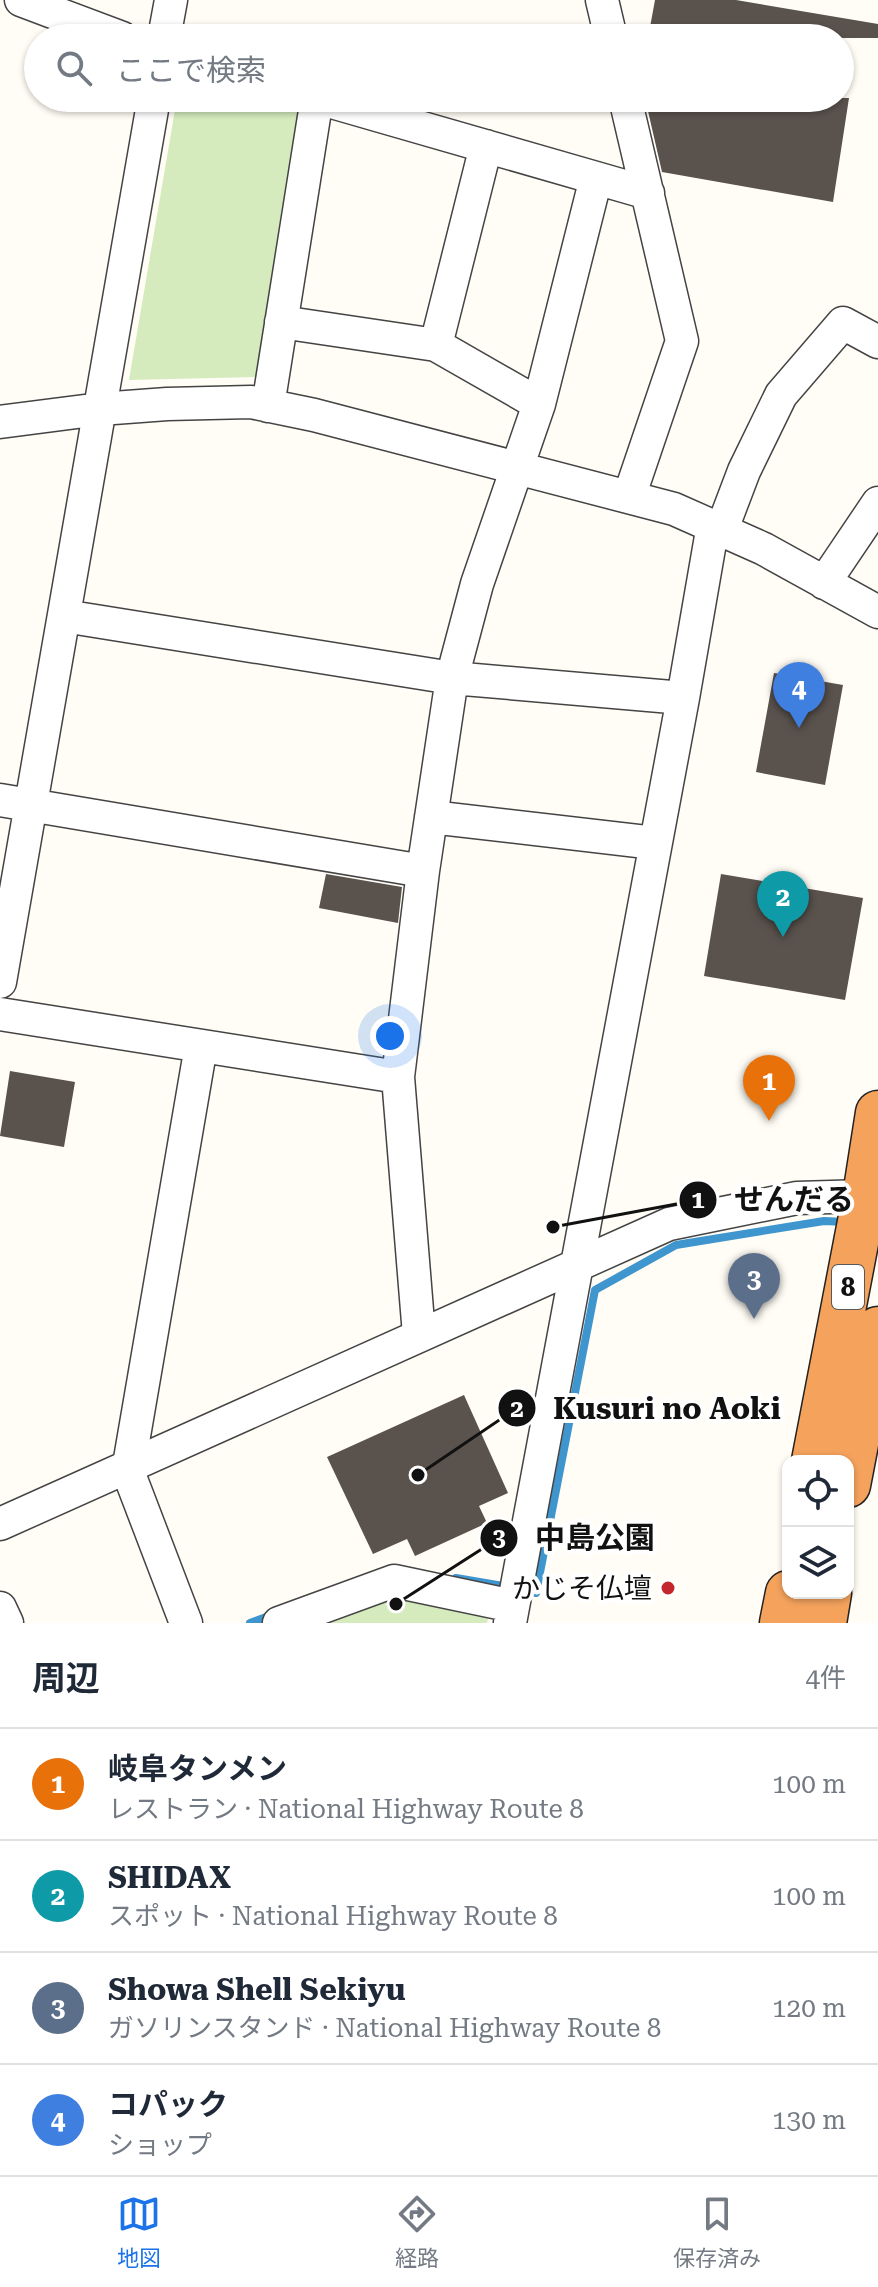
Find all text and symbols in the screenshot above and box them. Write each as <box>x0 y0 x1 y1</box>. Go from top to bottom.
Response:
search box <box>24 24 854 112</box>
icon: search <box>52 46 96 90</box>
text: ここで検索 <box>116 53 266 88</box>
pin: 4 <box>773 662 825 728</box>
pin: 2 <box>757 871 809 937</box>
your location <box>370 1016 410 1056</box>
pin: 1 <box>743 1055 795 1121</box>
callout: せんだる <box>678 1173 870 1227</box>
text: せんだる <box>734 1182 854 1217</box>
text: 1 <box>691 1186 705 1214</box>
pin: 3 <box>728 1253 780 1319</box>
road number: 8 <box>832 1265 864 1309</box>
callout: Kusuri no Aoki <box>497 1381 796 1435</box>
text: Kusuri no Aoki <box>553 1391 781 1426</box>
text: 2 <box>510 1395 524 1423</box>
map controls <box>782 1455 854 1599</box>
button: locate <box>782 1455 854 1527</box>
callout: 中島公園 <box>479 1511 671 1565</box>
text: 中島公園 <box>535 1520 655 1555</box>
text: 3 <box>492 1524 506 1552</box>
button: layers <box>782 1527 854 1599</box>
place label: かじそ仏壇 <box>512 1572 652 1605</box>
marker: かじそ仏壇 <box>659 1579 677 1597</box>
text: 周辺 <box>32 1658 100 1698</box>
text: 4件 <box>805 1663 846 1693</box>
text: 岐阜タンメン <box>108 1751 287 1786</box>
text: 1 <box>51 1769 65 1799</box>
text: 100 m <box>772 1769 846 1799</box>
text: レストラン · National Highway Route 8 <box>108 1794 584 1824</box>
text: SHIDAX <box>108 1860 231 1895</box>
text: 2 <box>51 1881 65 1911</box>
text: 100 m <box>772 1881 846 1911</box>
text: スポット · National Highway Route 8 <box>108 1901 558 1931</box>
text: Showa Shell Sekiyu <box>108 1972 406 2007</box>
text: 3 <box>51 1993 65 2023</box>
text: 120 m <box>772 1993 846 2023</box>
text: ガソリンスタンド · National Highway Route 8 <box>108 2013 661 2043</box>
text: コパック <box>108 2087 228 2122</box>
text: 4 <box>51 2105 65 2135</box>
text: 130 m <box>772 2105 846 2135</box>
text: ショップ <box>108 2130 212 2160</box>
tab: 地図 <box>117 2192 161 2272</box>
tab: 経路 <box>395 2192 439 2272</box>
tab: 保存済み <box>673 2192 761 2272</box>

